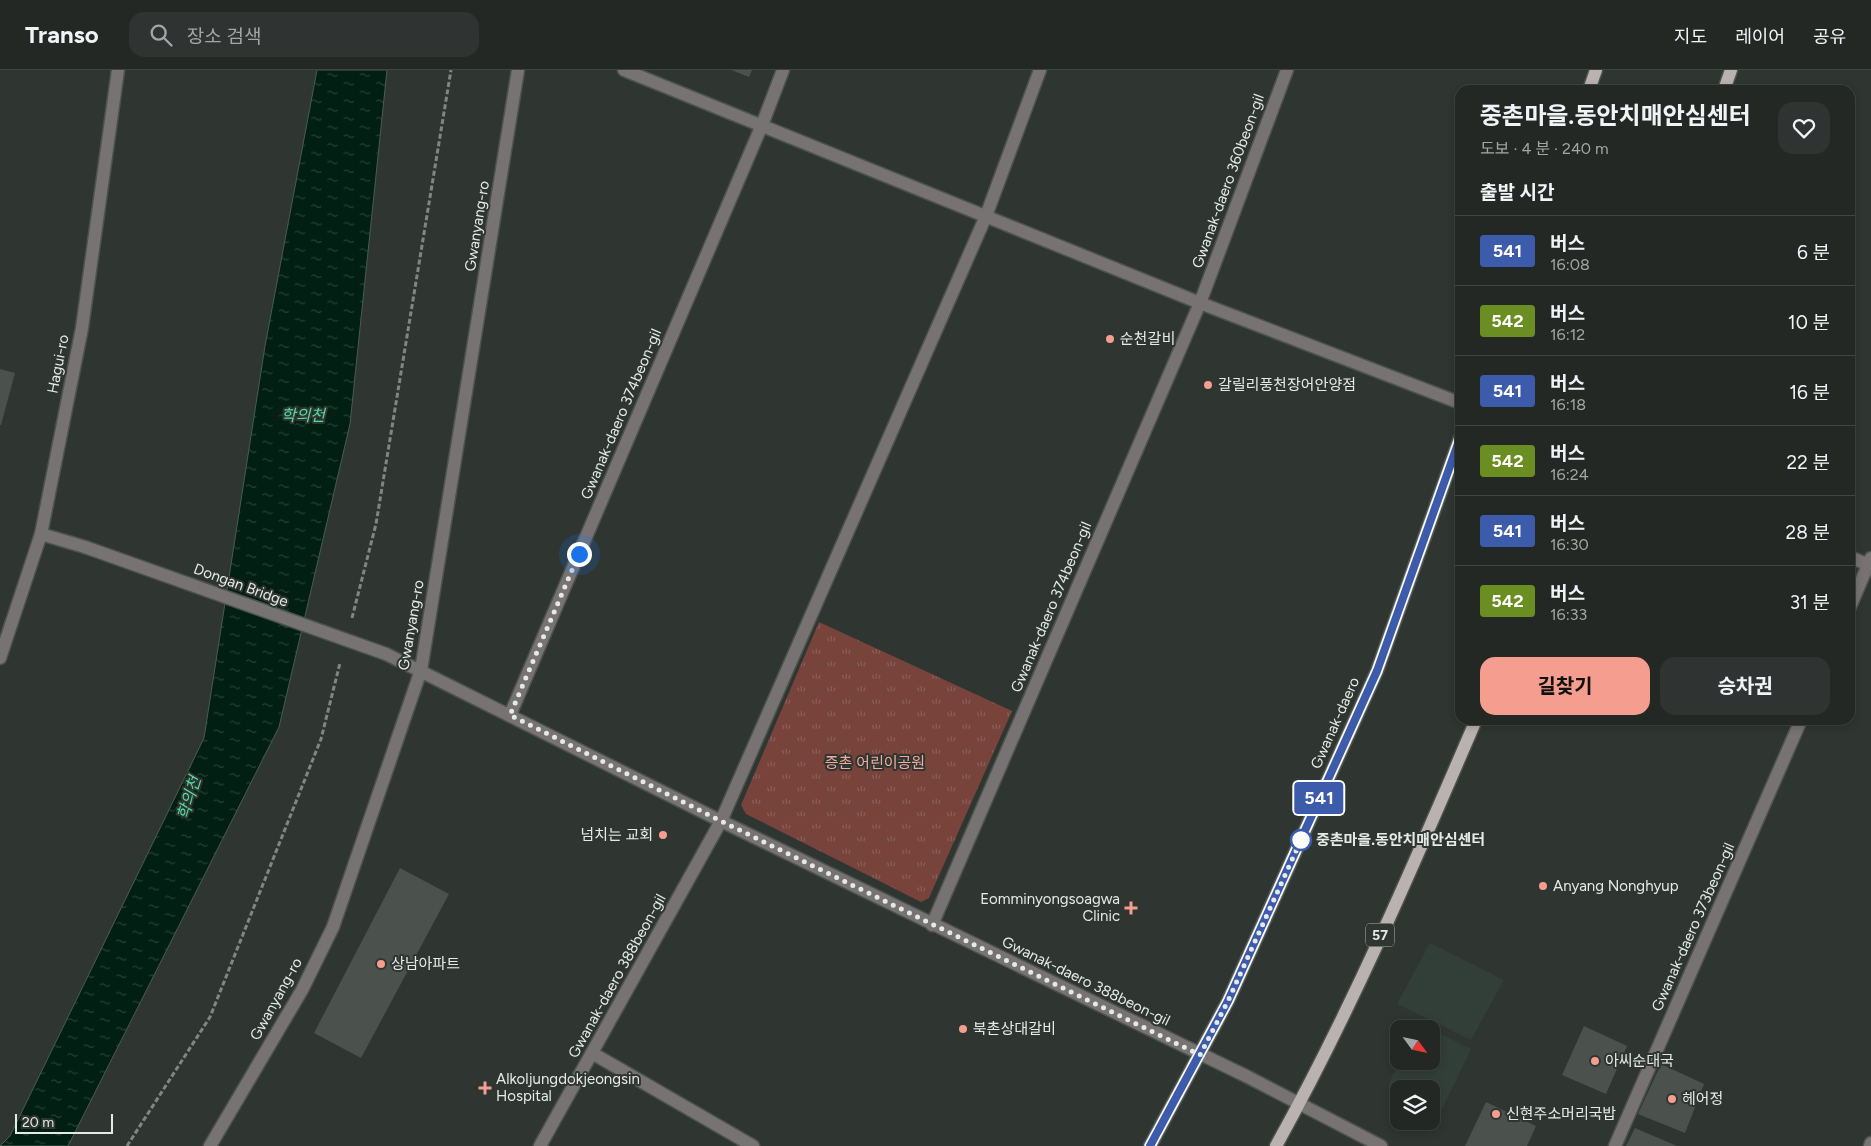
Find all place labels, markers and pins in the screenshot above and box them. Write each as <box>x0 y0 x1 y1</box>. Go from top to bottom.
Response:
place label: 순천갈비 <box>1120 330 1175 348</box>
marker: 순천갈비 <box>1104 333 1116 345</box>
place label: 갈릴리풍천장어안양점 <box>1218 376 1356 394</box>
marker: 갈릴리풍천장어안양점 <box>1202 379 1214 391</box>
place label: 넘치는 교회 <box>580 826 653 844</box>
marker: 넘치는 교회 <box>657 829 669 841</box>
marker: 중촌마을.동안치매안심센터 <box>1290 829 1312 851</box>
place label: 중촌마을.동안치매안심센터 <box>1316 831 1485 849</box>
place label: Anyang Nonghyup <box>1553 877 1679 895</box>
marker: Anyang Nonghyup <box>1537 880 1549 892</box>
place label: Eomminyongsoagwa Clinic <box>980 890 1120 925</box>
marker: Eomminyongsoagwa Clinic <box>1124 901 1138 915</box>
place label: 상남아파트 <box>391 955 460 973</box>
marker: 상남아파트 <box>375 958 387 970</box>
place label: 북촌상대갈비 <box>973 1020 1056 1038</box>
marker: 북촌상대갈비 <box>957 1023 969 1035</box>
place label: 아씨순대국 <box>1605 1052 1674 1070</box>
marker: 아씨순대국 <box>1589 1055 1601 1067</box>
place label: Alkoljungdokjeongsin Hospital <box>496 1070 640 1105</box>
marker: Alkoljungdokjeongsin Hospital <box>478 1081 492 1095</box>
place label: 헤어정 <box>1682 1090 1723 1108</box>
marker: 헤어정 <box>1666 1093 1678 1105</box>
place label: 신현주소머리국밥 <box>1506 1105 1617 1123</box>
marker: 신현주소머리국밥 <box>1490 1108 1502 1120</box>

